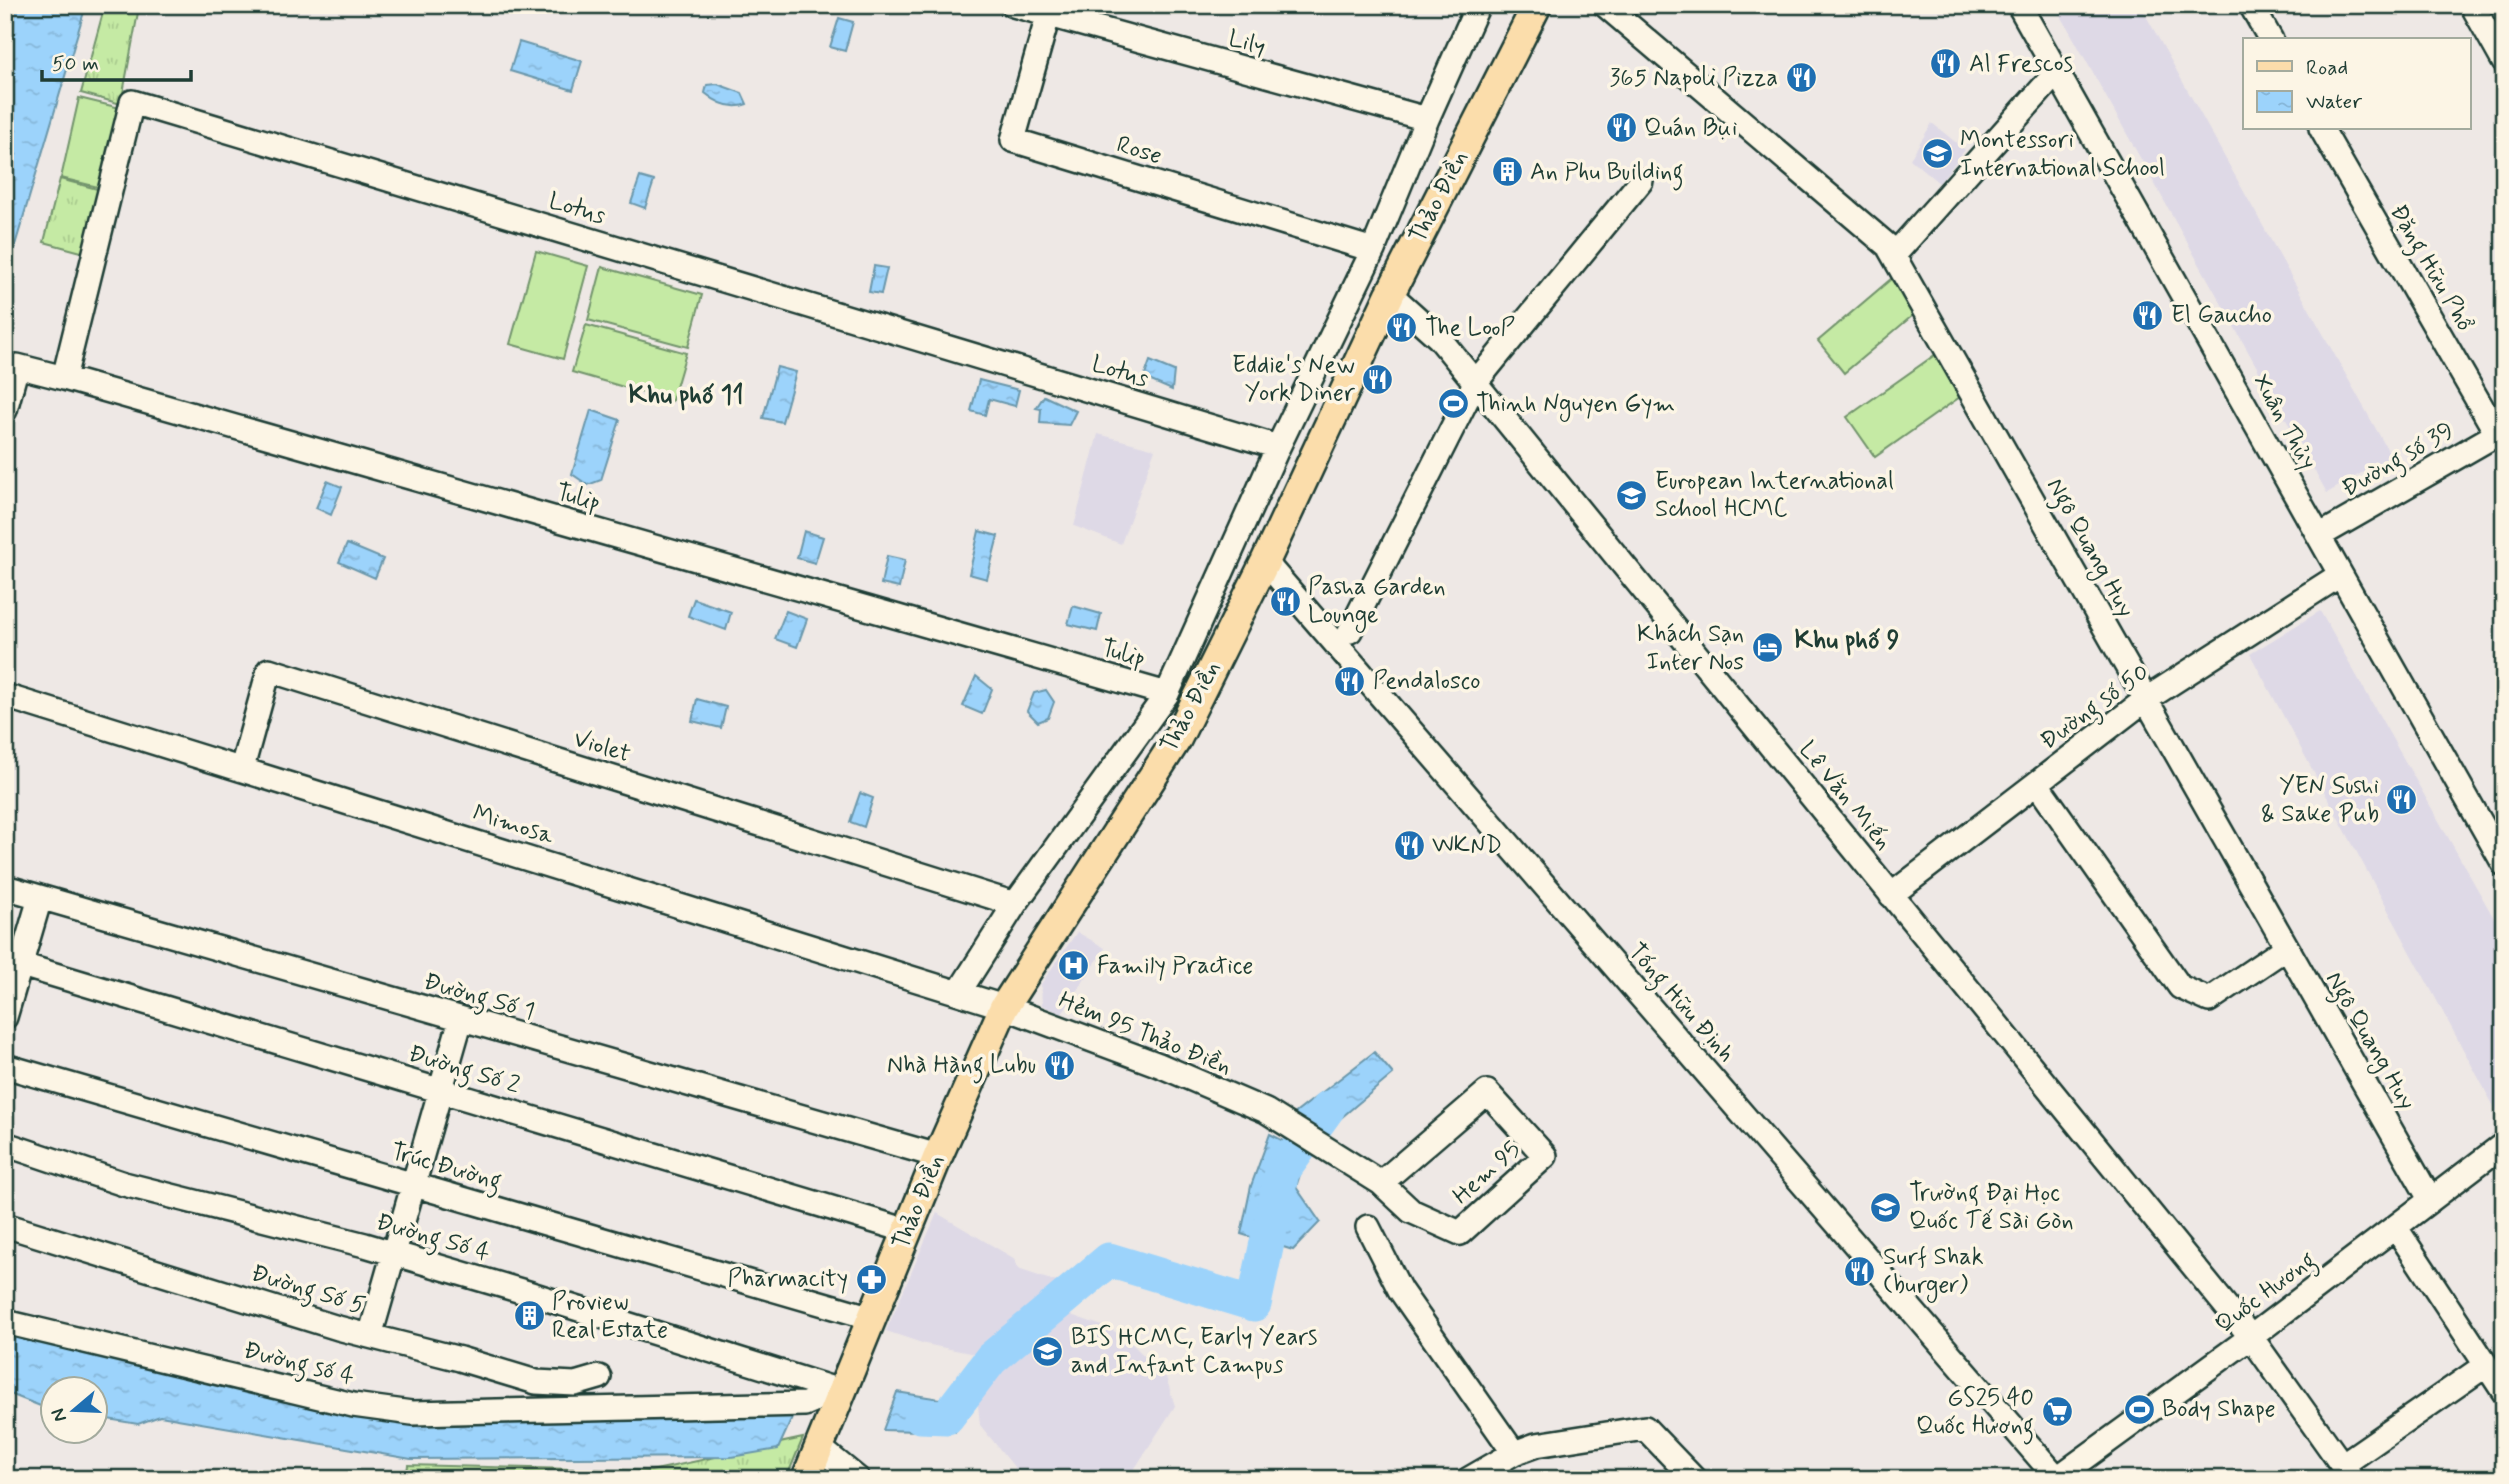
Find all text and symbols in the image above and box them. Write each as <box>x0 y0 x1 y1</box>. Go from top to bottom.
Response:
street label: Lily <box>1225 23 1269 63</box>
scale bar <box>42 38 191 82</box>
legend <box>2243 38 2470 130</box>
restaurant icon: Al Frescos <box>1929 47 1963 81</box>
place label: Al Frescos <box>1969 49 2073 80</box>
text: 50 m <box>52 50 99 78</box>
text: Road <box>2306 54 2348 82</box>
restaurant icon: 365 Napoli Pizza <box>1784 61 1818 95</box>
place label: 365 Napoli Pizza <box>1609 63 1778 94</box>
text: Water <box>2306 88 2362 116</box>
restaurant icon: Quán Bụi <box>1604 111 1638 145</box>
place label: Quán Bụi <box>1644 113 1738 144</box>
place label: Montessori International School <box>1960 125 2165 184</box>
street label: Rose <box>1113 129 1165 173</box>
school or university icon: Montessori International School <box>1920 137 1954 171</box>
street label: Thảo Điền <box>1403 146 1475 248</box>
building icon: An Phu Building <box>1490 155 1524 189</box>
place label: An Phu Building <box>1530 157 1684 191</box>
street label: Lotus <box>545 186 609 232</box>
street label: Đặng Hữu Phổ <box>2380 199 2480 338</box>
restaurant icon: El Gaucho <box>2131 298 2165 332</box>
place label: El Gaucho <box>2171 300 2272 331</box>
restaurant icon: The LooP <box>1385 311 1419 345</box>
place label: The LooP <box>1425 313 1516 344</box>
street label: Lotus <box>1088 349 1152 395</box>
place label: Eddie's New York Diner <box>1232 350 1356 409</box>
restaurant icon: Eddie's New York Diner <box>1361 362 1395 396</box>
street label: Xuân Thủy <box>2245 369 2323 475</box>
district label: Khu phố 11 <box>628 379 744 413</box>
sports icon: Thinh Nguyen Gym <box>1436 387 1470 421</box>
place label: Thinh Nguyen Gym <box>1476 389 1675 422</box>
street label: Đường số 39 <box>2336 415 2461 507</box>
place label: European International School HCMC <box>1655 466 1894 525</box>
street label: Ngô Quang Huy <box>2036 473 2141 625</box>
street label: Tulip <box>552 477 604 519</box>
school or university icon: European International School HCMC <box>1615 478 1649 512</box>
place label: Pasha Garden Lounge <box>1308 572 1446 633</box>
restaurant icon: Pasha Garden Lounge <box>1268 584 1302 618</box>
place label: Khách Sạn Inter Nos <box>1637 619 1744 678</box>
district label: Khu phố 9 <box>1794 624 1900 658</box>
hotel icon: Khách Sạn Inter Nos <box>1750 631 1784 665</box>
street label: Tulip <box>1097 633 1149 675</box>
street label: Thảo Điền <box>1154 656 1228 758</box>
street label: Đường số 50 <box>2034 657 2157 759</box>
restaurant icon: Pendalosco <box>1333 664 1367 698</box>
place label: Pendalosco <box>1373 666 1480 697</box>
street label: Violet <box>570 724 634 770</box>
street label: Lê Văn Miến <box>1791 735 1899 857</box>
place label: YEN Sushi & Sake Pub <box>2261 771 2379 830</box>
restaurant icon: YEN Sushi & Sake Pub <box>2385 783 2419 817</box>
street label: Mimosa <box>469 798 558 852</box>
restaurant icon: WKND <box>1392 828 1426 862</box>
place label: WKND <box>1432 830 1502 861</box>
street label: Tống Hữu Định <box>1618 937 1741 1071</box>
hospital icon: Family Practice <box>1057 949 1091 983</box>
place label: Family Practice <box>1097 951 1253 982</box>
street label: Đường Số 1 <box>419 966 538 1030</box>
street label: Ngô Quang Huy <box>2315 966 2422 1117</box>
street label: Hẻm 95 Thảo Điền <box>1054 985 1236 1083</box>
street label: Đường Số 2 <box>404 1038 524 1105</box>
restaurant icon: Nhà Hàng Lubu <box>1042 1048 1076 1082</box>
place label: Nhà Hàng Lubu <box>887 1050 1036 1084</box>
street label: Hem 95 <box>1447 1134 1527 1212</box>
street label: Trúc Đường <box>386 1136 505 1200</box>
street label: Thảo Điền <box>886 1150 952 1254</box>
place label: Trường Đại Học Quốc Tế Sài Gòn <box>1909 1178 2074 1237</box>
school or university icon: Trường Đại Học Quốc Tế Sài Gòn <box>1869 1190 1903 1224</box>
street label: Đường Số 4 <box>372 1207 494 1272</box>
place label: Surf Shak (burger) <box>1883 1242 1984 1303</box>
street label: Quốc Hương <box>2210 1245 2324 1343</box>
restaurant icon: Surf Shak (burger) <box>1843 1254 1877 1288</box>
street label: Đường Số 5 <box>246 1258 369 1325</box>
pharmacy icon: Pharmacity <box>854 1262 888 1296</box>
place label: Pharmacity <box>727 1264 848 1295</box>
place label: Proview Real Estate <box>552 1287 668 1346</box>
building icon: Proview Real Estate <box>512 1299 546 1333</box>
place label: BIS HCMC, Early Years and Infant Campus <box>1071 1322 1318 1381</box>
school or university icon: BIS HCMC, Early Years and Infant Campus <box>1031 1334 1065 1368</box>
street label: Đường số 4 <box>240 1335 358 1396</box>
north arrow <box>38 1376 108 1446</box>
place label: GS25 40 Quốc Hương <box>1916 1383 2034 1445</box>
sports icon: Body Shape <box>2122 1392 2156 1426</box>
place label: Body Shape <box>2162 1394 2276 1425</box>
supermarket icon: GS25 40 Quốc Hương <box>2040 1395 2074 1429</box>
text: N <box>45 1405 73 1425</box>

